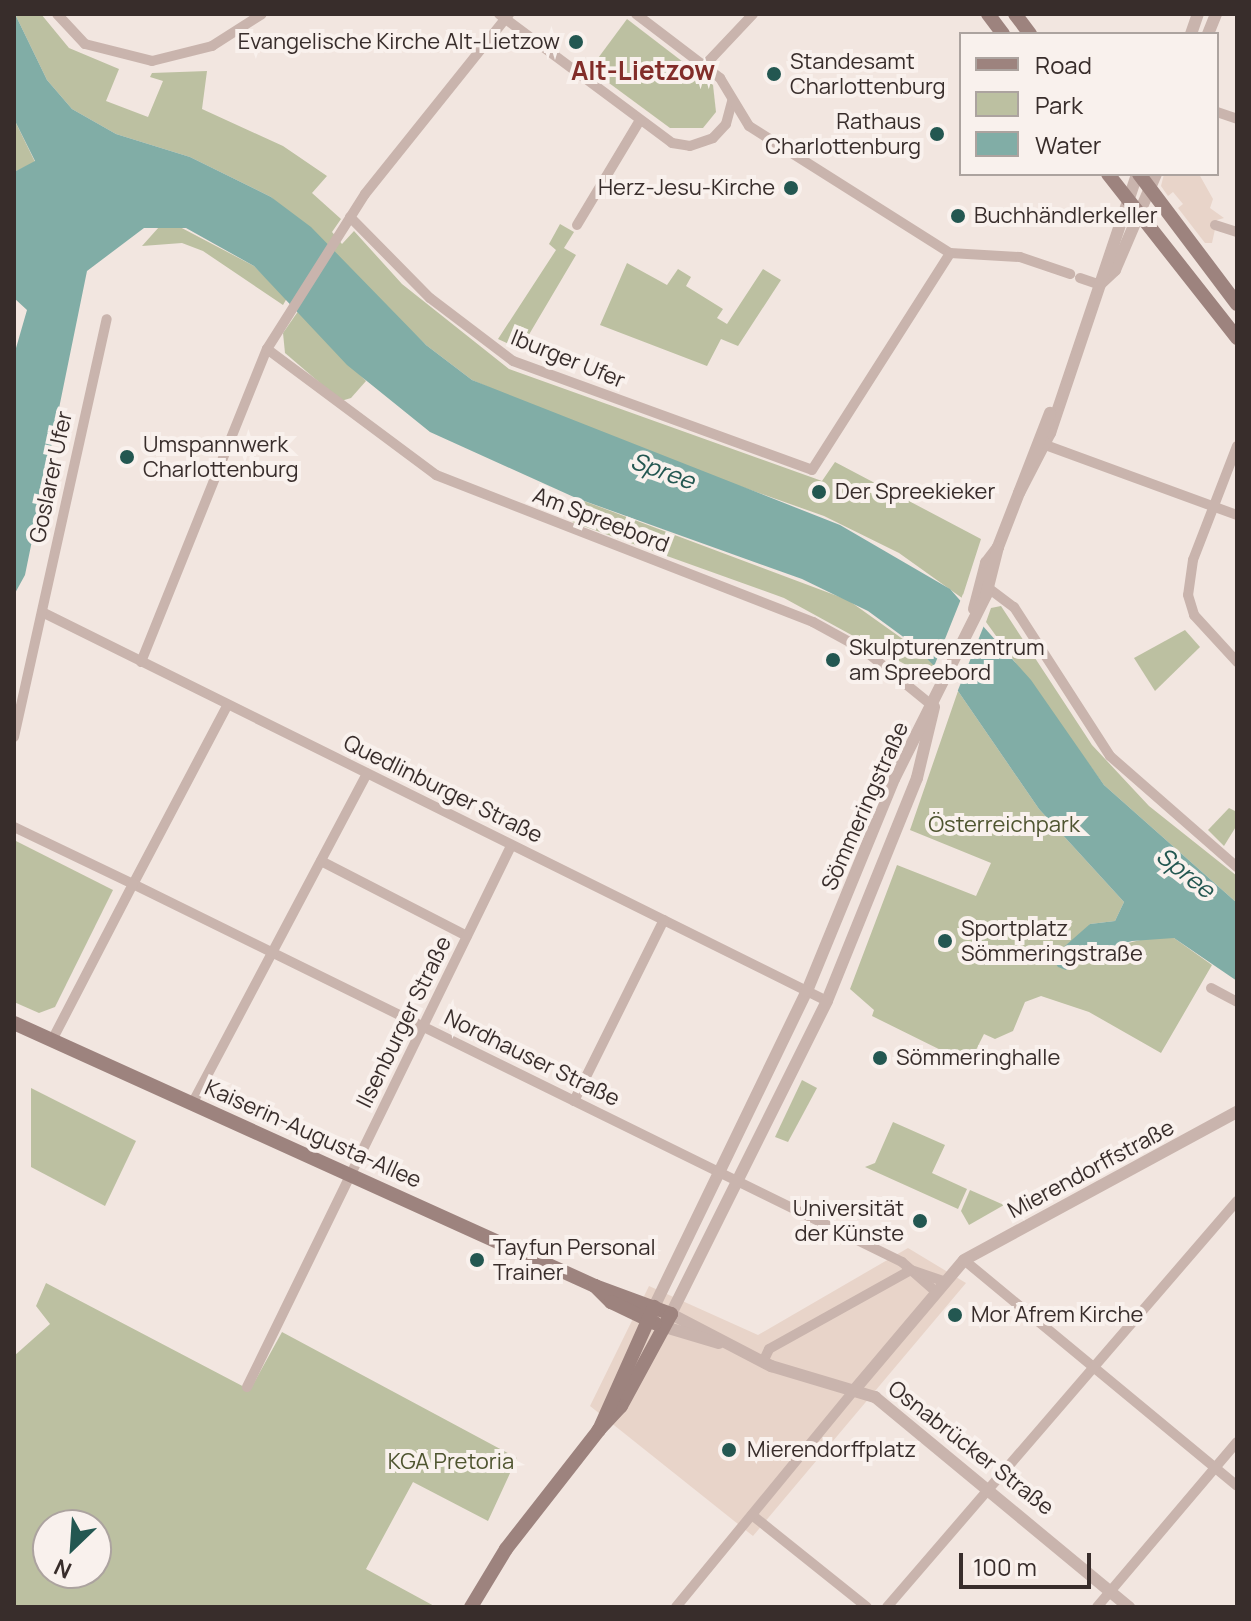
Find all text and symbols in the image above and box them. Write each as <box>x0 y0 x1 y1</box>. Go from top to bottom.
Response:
place label: Evangelische Kirche Alt-Lietzow <box>238 29 560 55</box>
legend <box>959 32 1219 176</box>
marker: Evangelische Kirche Alt-Lietzow <box>567 33 585 51</box>
place label: Standesamt Charlottenburg <box>790 48 946 100</box>
text: Road <box>1035 48 1092 81</box>
district label: Alt-Lietzow <box>571 55 715 87</box>
marker: Standesamt Charlottenburg <box>765 65 783 83</box>
text: Park <box>1035 88 1083 121</box>
place label: Rathaus Charlottenburg <box>765 108 921 160</box>
marker: Rathaus Charlottenburg <box>928 125 946 143</box>
text: Water <box>1035 128 1102 161</box>
place label: Herz-Jesu-Kirche <box>598 175 775 201</box>
marker: Herz-Jesu-Kirche <box>782 179 800 197</box>
place label: Buchhändlerkeller <box>974 203 1158 229</box>
marker: Buchhändlerkeller <box>949 207 967 225</box>
street label: Iburger Ufer <box>507 324 629 394</box>
street label: Goslarer Ufer <box>24 409 78 545</box>
place label: Umspannwerk Charlottenburg <box>143 431 299 482</box>
water label: Spree <box>627 445 699 495</box>
marker: Umspannwerk Charlottenburg <box>118 448 136 466</box>
place label: Der Spreekieker <box>835 479 995 505</box>
street label: Am Spreebord <box>529 482 673 558</box>
marker: Der Spreekieker <box>810 483 828 501</box>
place label: Skulpturenzentrum am Spreebord <box>849 634 1045 686</box>
marker: Skulpturenzentrum am Spreebord <box>824 651 842 669</box>
street label: Sömmeringstraße <box>816 718 914 894</box>
street label: Quedlinburger Straße <box>339 729 547 849</box>
park label: Österreichpark <box>928 812 1080 838</box>
water label: Spree <box>1151 840 1221 904</box>
place label: Sportplatz Sömmeringstraße <box>961 915 1143 966</box>
street label: Ilsenburger Straße <box>351 932 457 1112</box>
marker: Sportplatz Sömmeringstraße <box>936 932 954 950</box>
street label: Nordhauser Straße <box>440 1004 624 1112</box>
place label: Sömmeringhalle <box>896 1045 1060 1071</box>
marker: Sömmeringhalle <box>871 1049 889 1067</box>
street label: Kaiserin-Augusta-Allee <box>201 1074 425 1194</box>
street label: Mierendorffstraße <box>1003 1114 1179 1224</box>
place label: Universität der Künste <box>793 1195 904 1246</box>
marker: Universität der Künste <box>911 1212 929 1230</box>
place label: Tayfun Personal Trainer <box>493 1234 656 1286</box>
marker: Tayfun Personal Trainer <box>468 1251 486 1269</box>
place label: Mor Afrem Kirche <box>971 1302 1143 1328</box>
marker: Mor Afrem Kirche <box>946 1306 964 1324</box>
street label: Osnabrücker Straße <box>883 1375 1059 1521</box>
place label: Mierendorffplatz <box>747 1437 916 1463</box>
marker: Mierendorffplatz <box>718 1439 740 1461</box>
park label: KGA Pretoria <box>388 1449 514 1475</box>
north arrow <box>32 1509 112 1589</box>
scale bar <box>963 1537 1095 1587</box>
text: 100 m <box>973 1550 1037 1583</box>
text: N <box>49 1552 76 1586</box>

